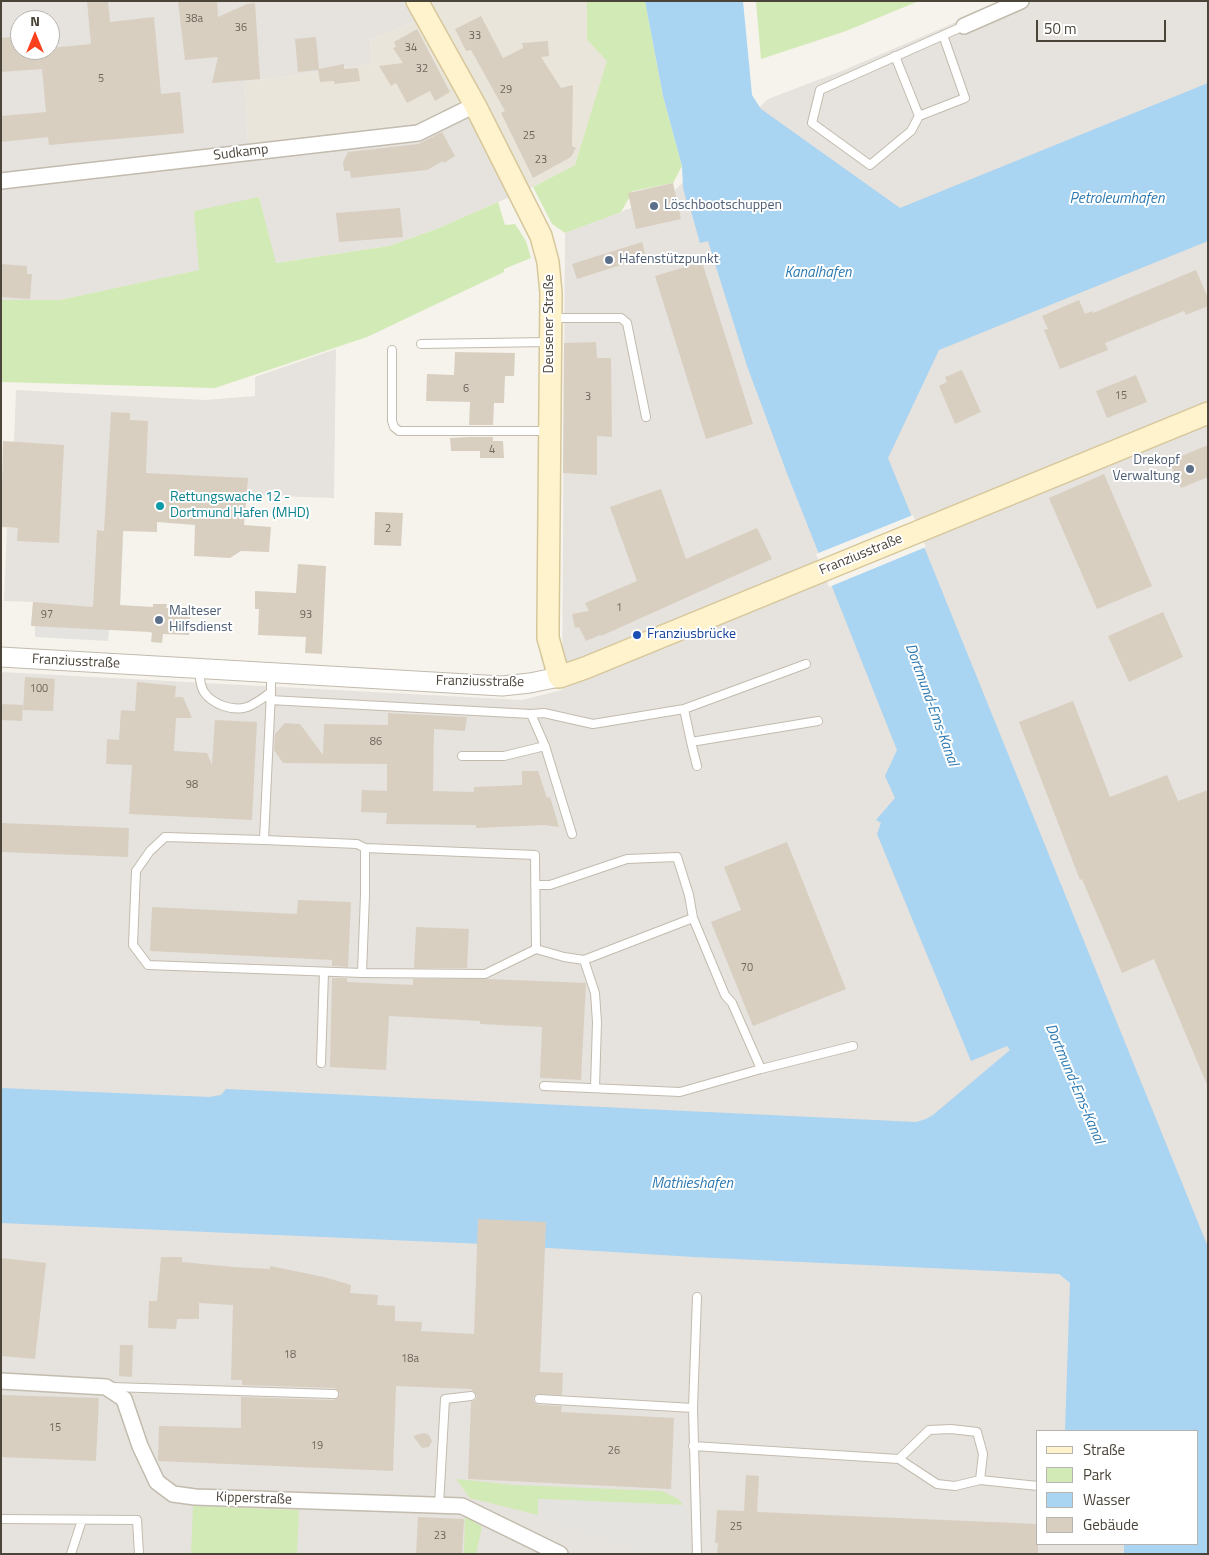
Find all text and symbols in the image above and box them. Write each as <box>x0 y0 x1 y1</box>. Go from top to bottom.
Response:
north arrow <box>10 10 60 60</box>
text: N <box>30 10 40 31</box>
scale bar <box>1039 10 1169 42</box>
house number: 38a <box>185 12 203 26</box>
text: 50 m <box>1044 17 1077 40</box>
house number: 36 <box>235 21 247 35</box>
house number: 33 <box>469 29 481 43</box>
house number: 34 <box>405 41 417 55</box>
house number: 32 <box>416 62 428 76</box>
house number: 5 <box>98 72 104 86</box>
house number: 29 <box>500 83 512 97</box>
house number: 25 <box>523 129 535 143</box>
street label: Sudkamp <box>213 141 269 165</box>
house number: 23 <box>535 153 547 167</box>
water label: Petroleumhafen <box>1070 190 1164 208</box>
place label: Löschbootschuppen <box>664 198 782 214</box>
marker: Löschbootschuppen <box>648 200 660 212</box>
place label: Hafenstützpunkt <box>619 252 719 268</box>
marker: Hafenstützpunkt <box>603 254 615 266</box>
water label: Kanalhafen <box>784 264 852 282</box>
street label: Deusener Straße <box>542 275 558 373</box>
house number: 6 <box>463 382 469 396</box>
house number: 15 <box>1115 389 1127 403</box>
house number: 3 <box>585 390 591 404</box>
house number: 4 <box>489 443 495 457</box>
place label: Drekopf Verwaltung <box>1112 453 1180 486</box>
marker: Drekopf Verwaltung <box>1184 463 1196 475</box>
place label: Rettungswache 12 - Dortmund Hafen (MHD) <box>170 490 309 522</box>
marker: Rettungswache 12 - Dortmund Hafen (MHD) <box>154 500 166 512</box>
house number: 2 <box>385 522 391 536</box>
street label: Franziusstraße <box>817 531 905 579</box>
house number: 1 <box>616 601 622 615</box>
place label: Malteser Hilfsdienst <box>169 604 232 636</box>
house number: 97 <box>41 608 53 622</box>
house number: 93 <box>300 608 312 622</box>
marker: Malteser Hilfsdienst <box>153 614 165 626</box>
place label: Franziusbrücke <box>647 627 736 643</box>
marker: Franziusbrücke <box>631 629 643 641</box>
water label: Dortmund-Ems-Kanal <box>901 641 961 769</box>
street label: Franziusstraße <box>32 651 120 673</box>
street label: Franziusstraße <box>436 673 524 691</box>
house number: 100 <box>30 682 48 696</box>
house number: 86 <box>370 735 382 749</box>
house number: 98 <box>186 778 198 792</box>
house number: 70 <box>741 961 753 975</box>
water label: Dortmund-Ems-Kanal <box>1041 1021 1107 1147</box>
water label: Mathieshafen <box>651 1175 733 1193</box>
house number: 18 <box>284 1348 296 1362</box>
house number: 18a <box>401 1352 419 1366</box>
house number: 15 <box>49 1421 61 1435</box>
legend <box>1036 1430 1199 1545</box>
text: Straße <box>1083 1438 1125 1461</box>
house number: 19 <box>311 1439 323 1453</box>
house number: 26 <box>608 1444 620 1458</box>
text: Park <box>1083 1463 1112 1486</box>
text: Wasser <box>1083 1488 1130 1511</box>
street label: Kipperstraße <box>216 1489 292 1509</box>
text: Gebäude <box>1083 1513 1139 1536</box>
house number: 25 <box>730 1520 742 1534</box>
house number: 23 <box>434 1529 446 1543</box>

